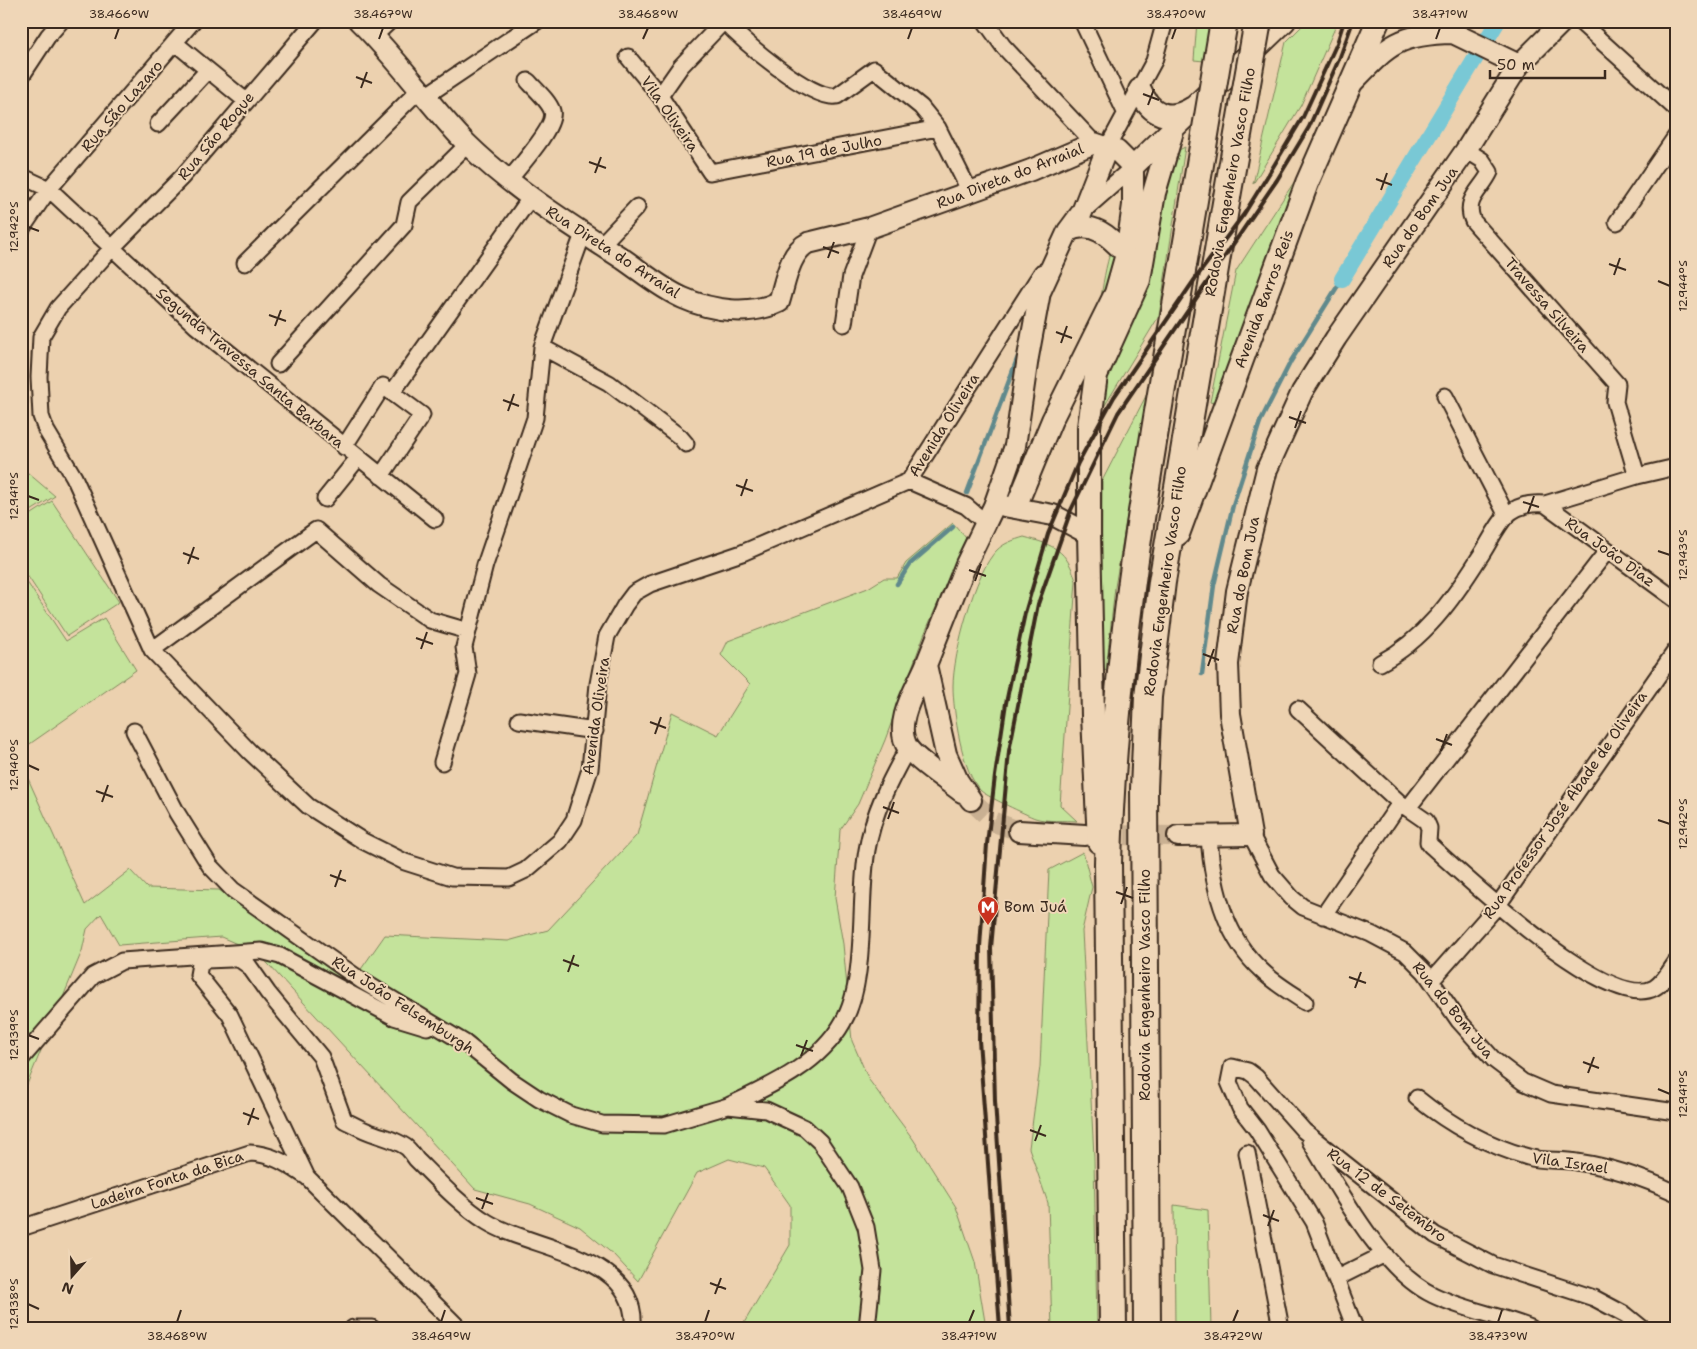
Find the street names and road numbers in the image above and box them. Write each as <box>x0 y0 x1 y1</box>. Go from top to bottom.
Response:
street label: Rua São Lazaro <box>77 56 167 156</box>
street label: Rodovia Engenheiro Vasco Filho <box>1200 66 1260 298</box>
street label: Vila Oliveira <box>637 72 704 156</box>
street label: Rua São Roque <box>173 88 259 184</box>
street label: Rua 19 de Julho <box>764 130 884 172</box>
street label: Rua Direta do Arraial <box>934 139 1087 213</box>
street label: Rua do Bom Jua <box>1378 162 1463 272</box>
street label: Rua Direta do Arraial <box>542 201 684 303</box>
street label: Avenida Barros Reis <box>1230 227 1298 371</box>
street label: Travessa Silveira <box>1500 253 1594 357</box>
street label: Segunda Travessa Santa Barbara <box>152 283 349 453</box>
street label: Avenida Oliveira <box>904 369 984 481</box>
street label: Rodovia Engenheiro Vasco Filho <box>1139 465 1191 697</box>
street label: Rua João Diaz <box>1561 513 1659 591</box>
street label: Rua do Bom Jua <box>1222 514 1264 635</box>
street label: Avenida Oliveira <box>578 655 614 776</box>
street label: Rua Professor José Abade de Oliveira <box>1478 687 1652 923</box>
street label: Rodovia Engenheiro Vasco Filho <box>1135 869 1155 1101</box>
street label: Rua João Felsemburgh <box>328 951 478 1059</box>
street label: Rua do Bom Jua <box>1408 957 1499 1063</box>
street label: Rua 12 de Setembro <box>1323 1143 1451 1247</box>
street label: Ladeira Fonta da Bica <box>88 1146 247 1214</box>
street label: Vila Israel <box>1531 1148 1610 1178</box>

